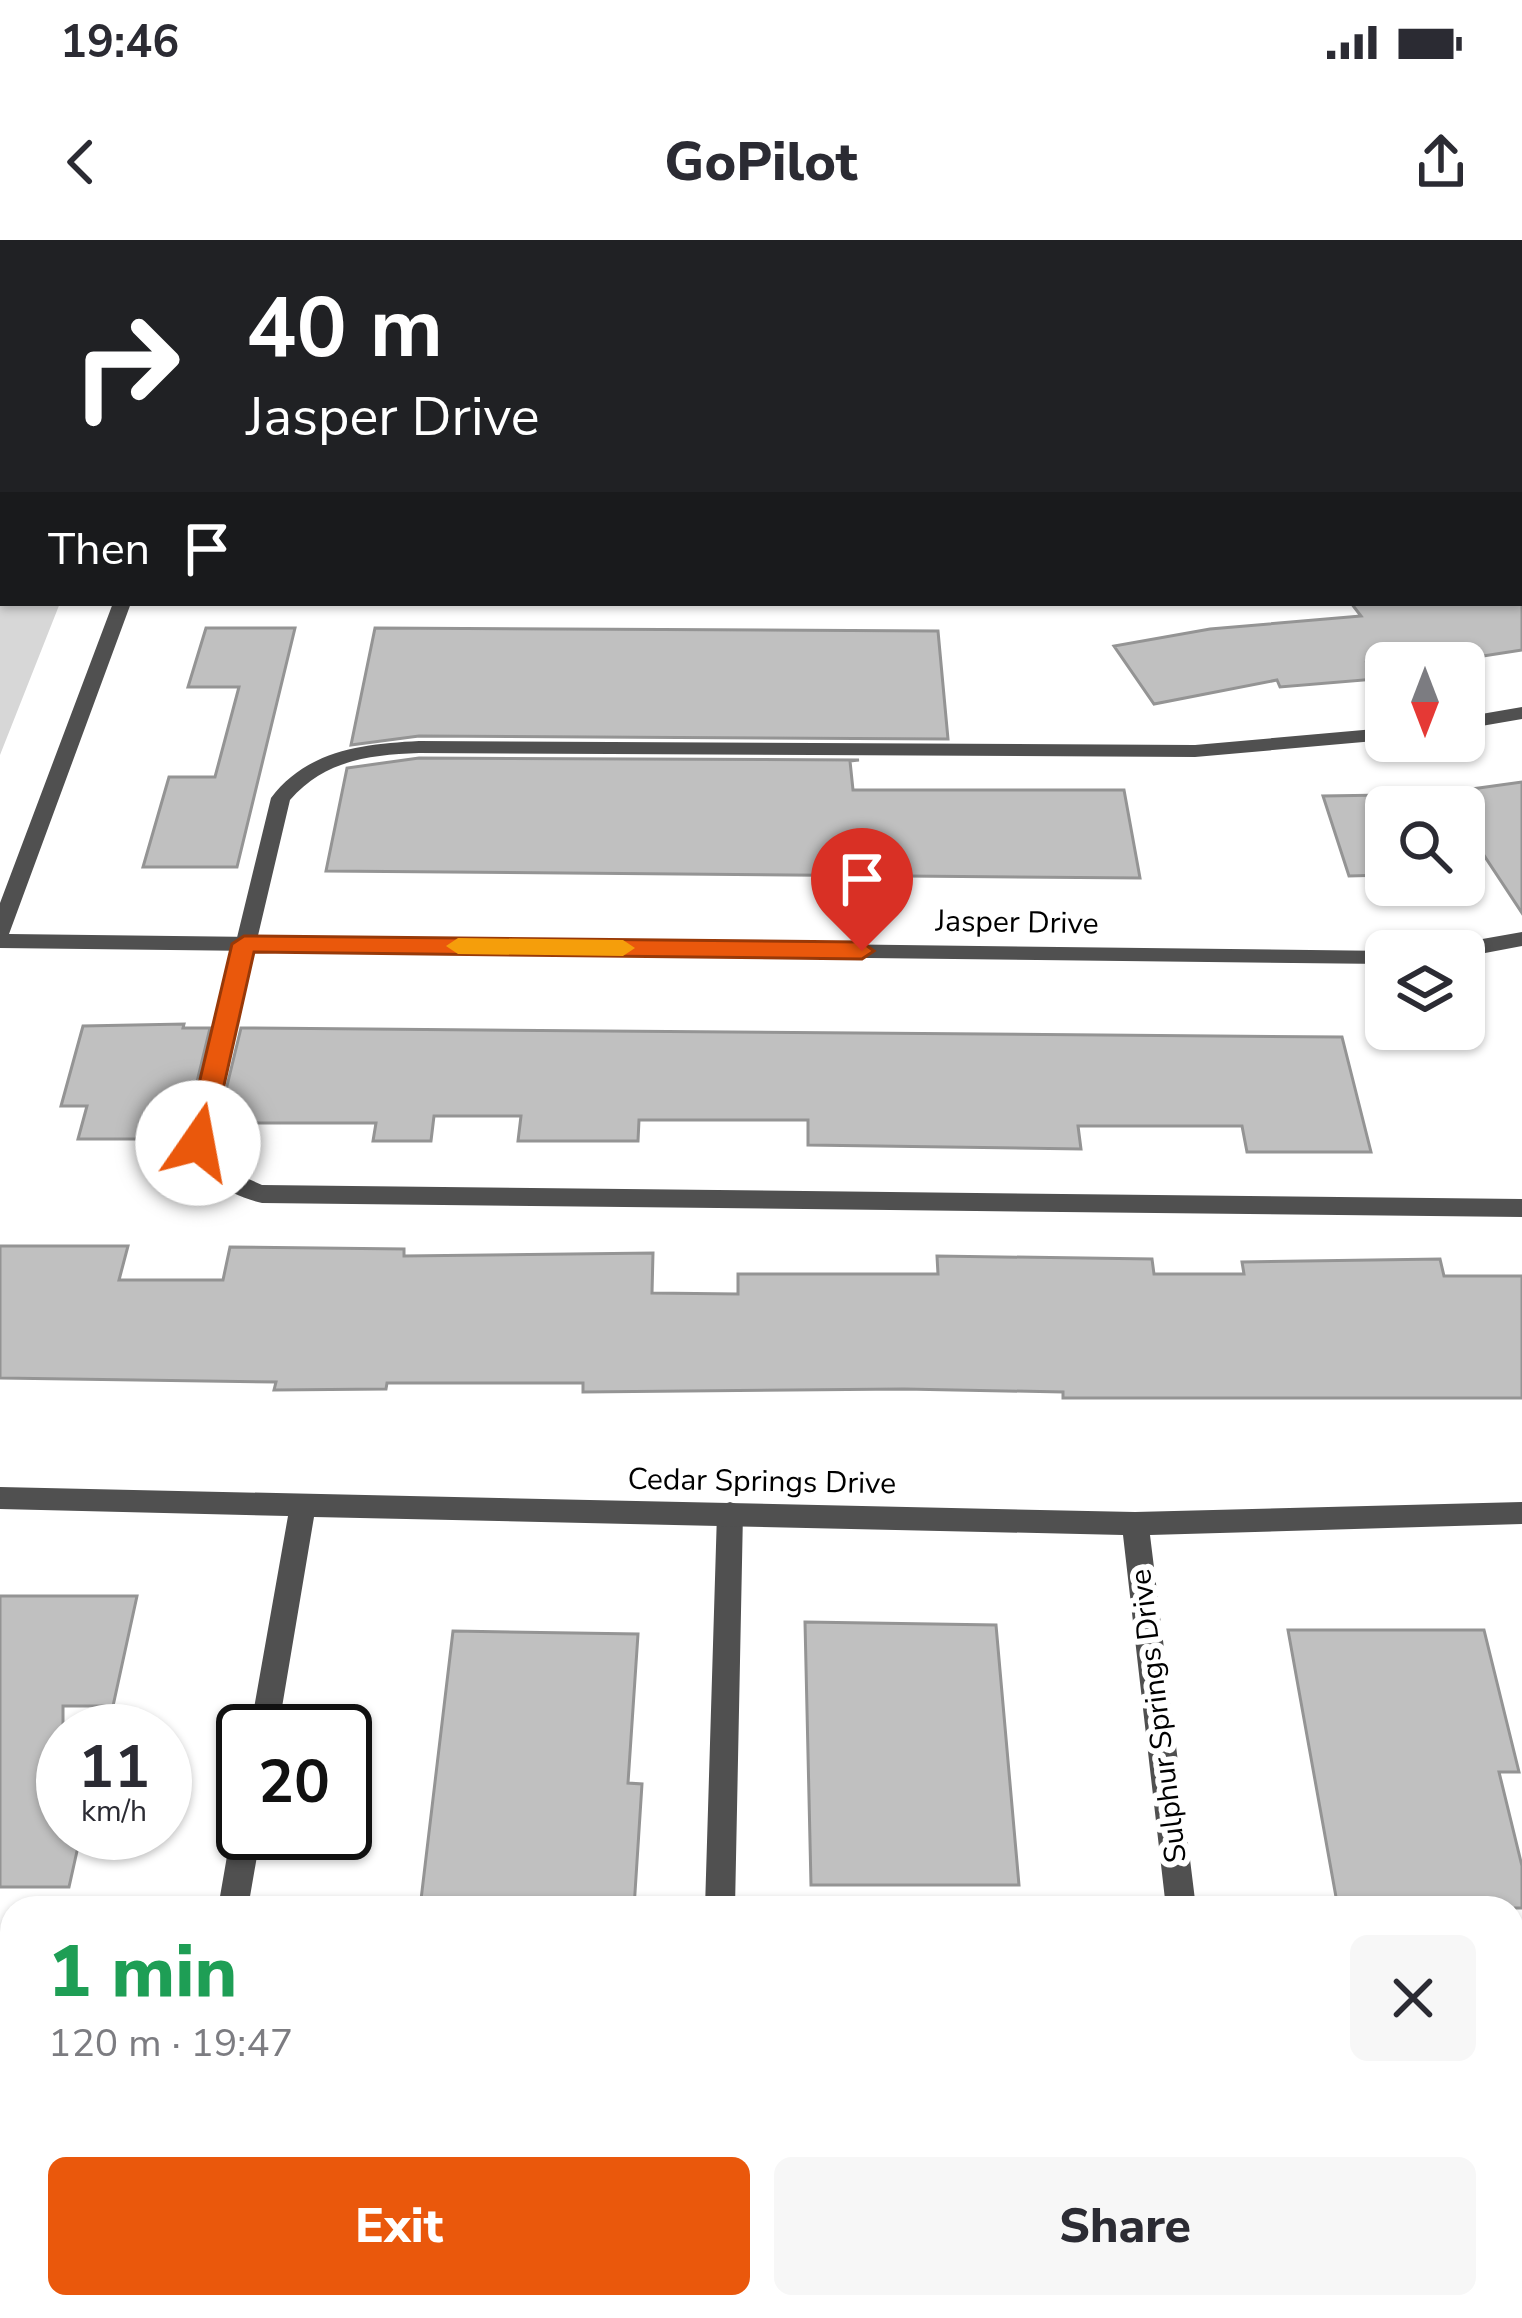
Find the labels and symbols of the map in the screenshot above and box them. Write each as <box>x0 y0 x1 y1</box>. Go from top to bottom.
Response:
north arrow <box>1365 642 1485 762</box>
pin <box>811 828 913 951</box>
street label: Jasper Drive <box>934 901 1099 944</box>
position arrow <box>135 1080 261 1206</box>
street label: Cedar Springs Drive <box>627 1459 897 1504</box>
street label: Sulphur Springs Drive <box>1120 1567 1197 1865</box>
speed limit sign: 20 <box>216 1704 372 1860</box>

